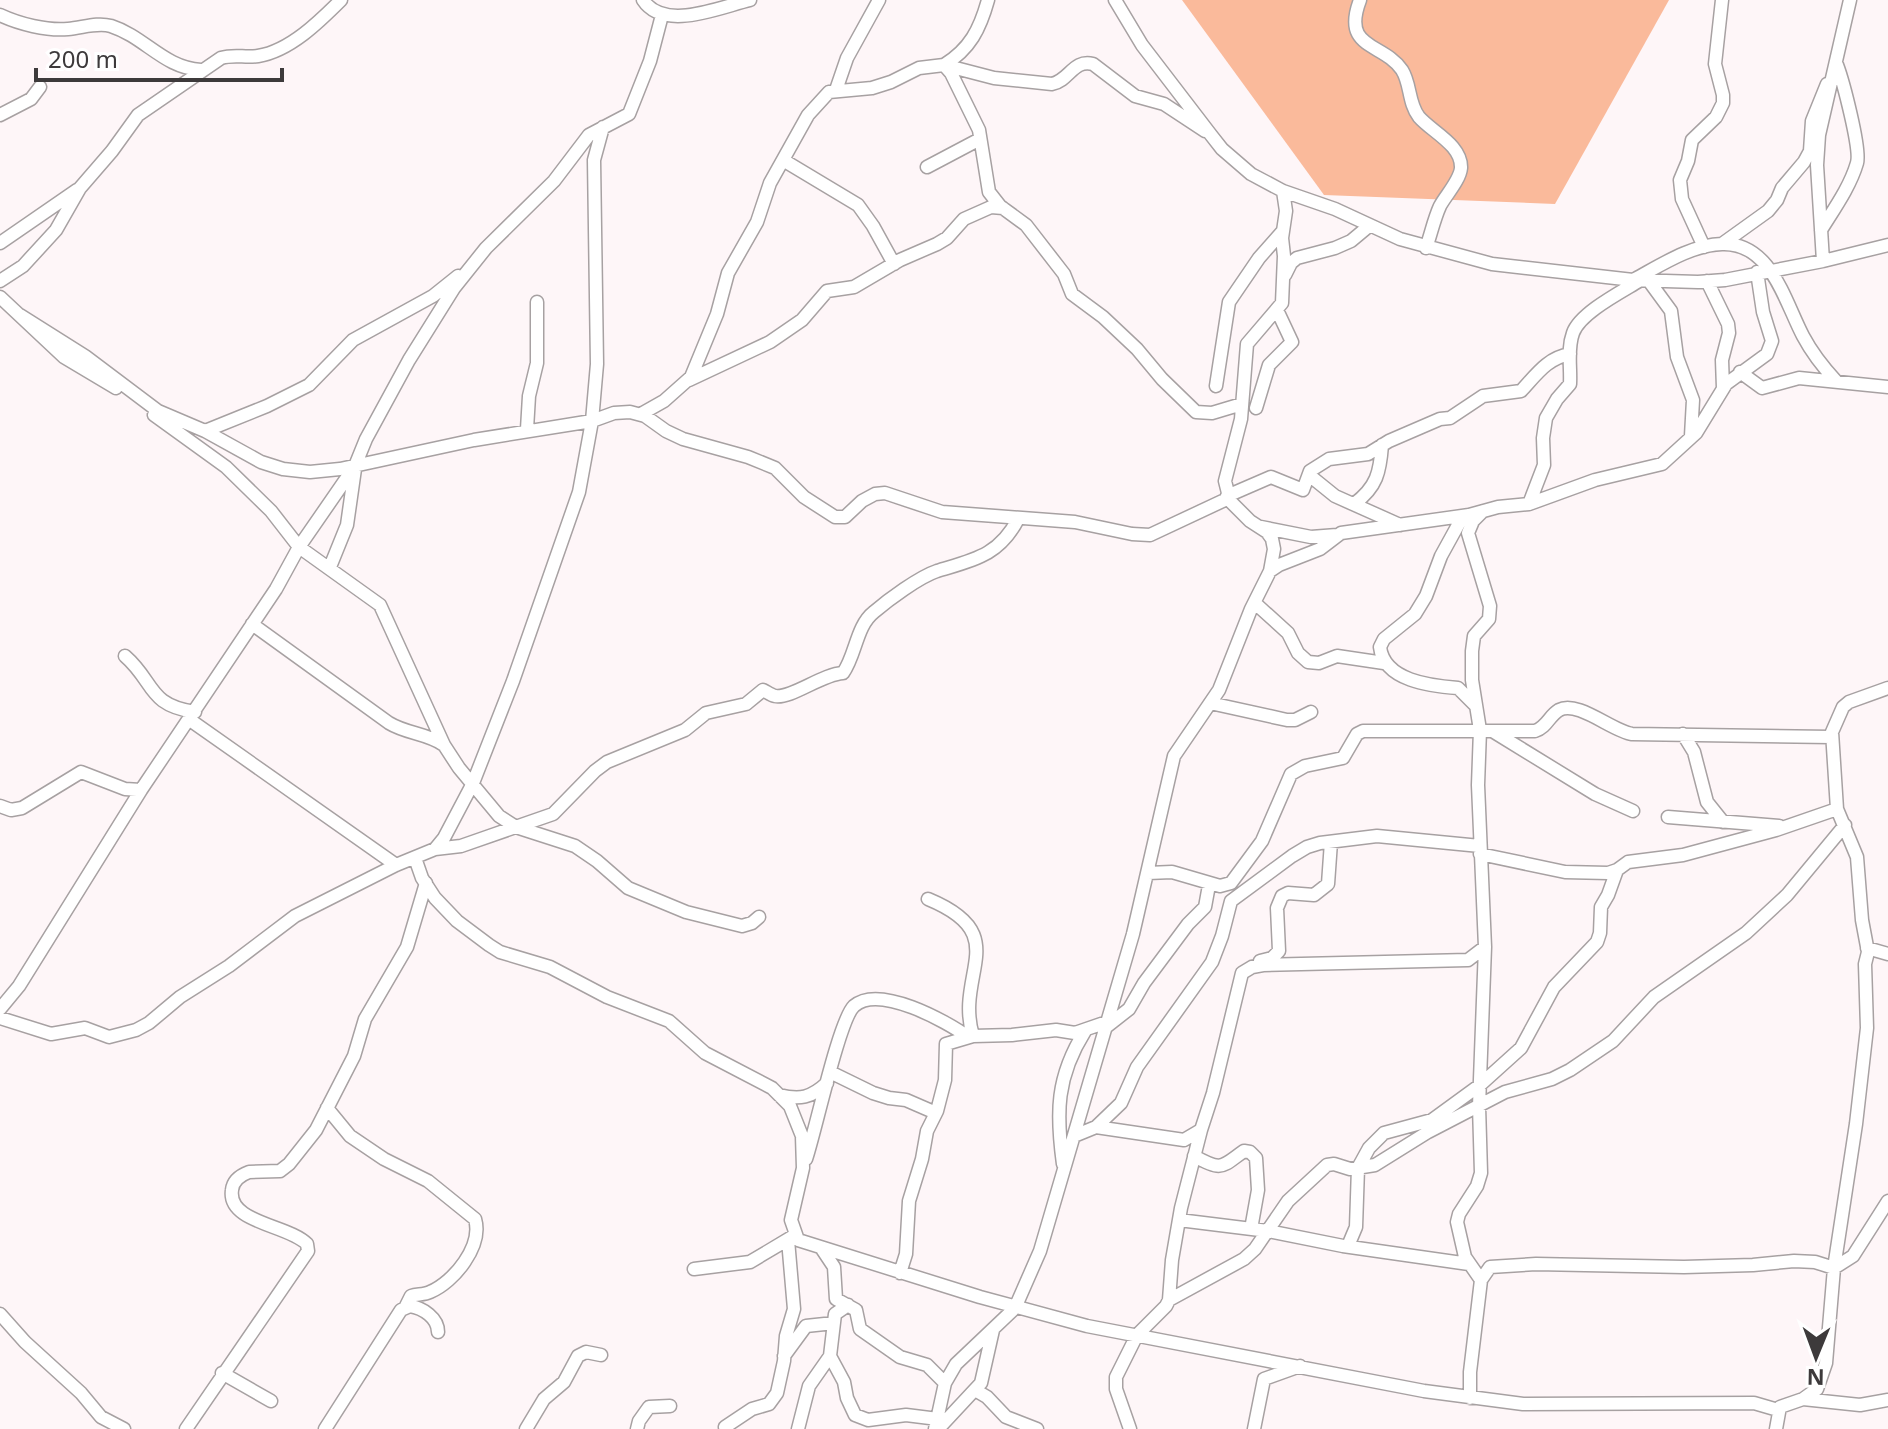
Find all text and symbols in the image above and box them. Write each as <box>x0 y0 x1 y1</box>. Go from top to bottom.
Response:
scale bar <box>36 32 282 82</box>
text: 200 m <box>48 42 118 75</box>
north arrow <box>1776 1317 1856 1397</box>
text: N <box>1806 1363 1825 1393</box>

